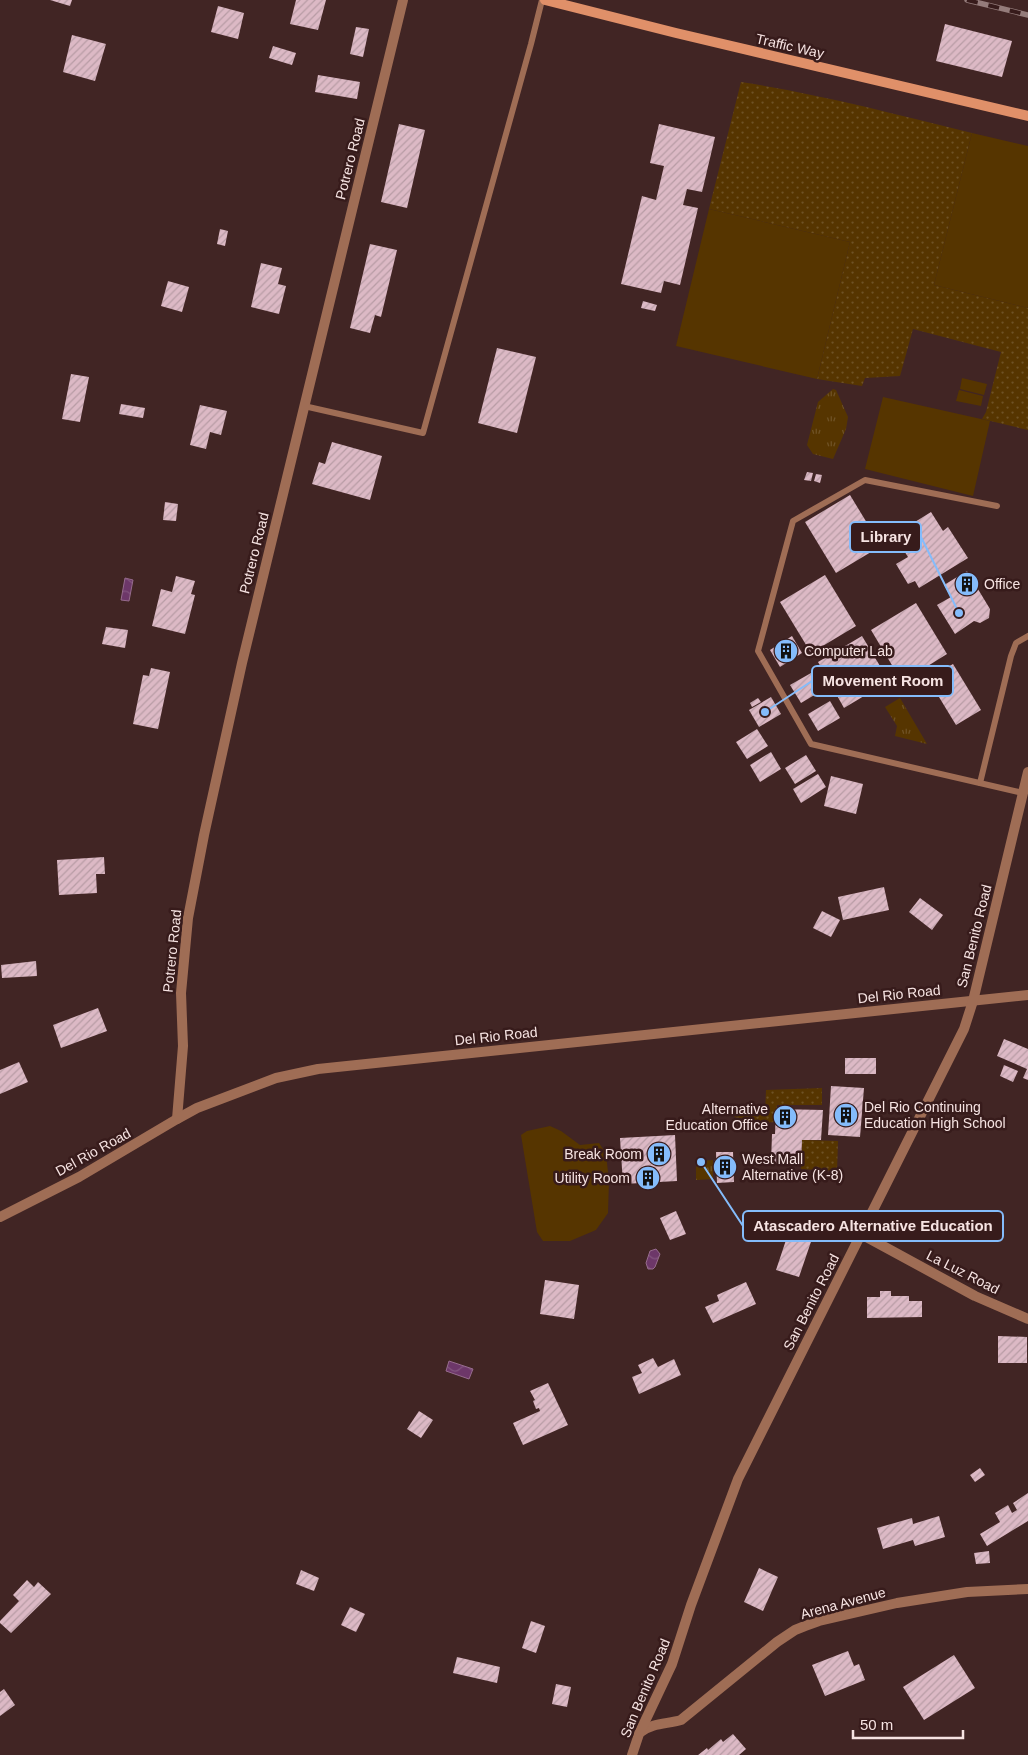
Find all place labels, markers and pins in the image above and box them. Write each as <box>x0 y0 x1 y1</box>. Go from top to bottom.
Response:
callout: Library <box>850 522 921 552</box>
building icon: Office <box>954 571 980 597</box>
place label: Office <box>984 576 1021 592</box>
building icon: Computer Lab <box>773 638 799 664</box>
place label: Computer Lab <box>804 643 893 659</box>
callout: Movement Room <box>812 666 953 696</box>
place label: Del Rio Continuing Education High School <box>864 1099 1006 1131</box>
place label: Alternative Education Office <box>666 1101 768 1133</box>
building icon: Del Rio Continuing Education High School <box>833 1102 859 1128</box>
building icon: Alternative Education Office <box>772 1104 798 1130</box>
building icon: Break Room <box>646 1141 672 1167</box>
place label: Break Room <box>564 1146 642 1162</box>
place label: West Mall Alternative (K-8) <box>742 1151 843 1183</box>
building icon: West Mall Alternative (K-8) <box>712 1154 738 1180</box>
building icon: Utility Room <box>635 1165 661 1191</box>
place label: Utility Room <box>555 1170 630 1186</box>
callout: Atascadero Alternative Education <box>743 1211 1003 1241</box>

